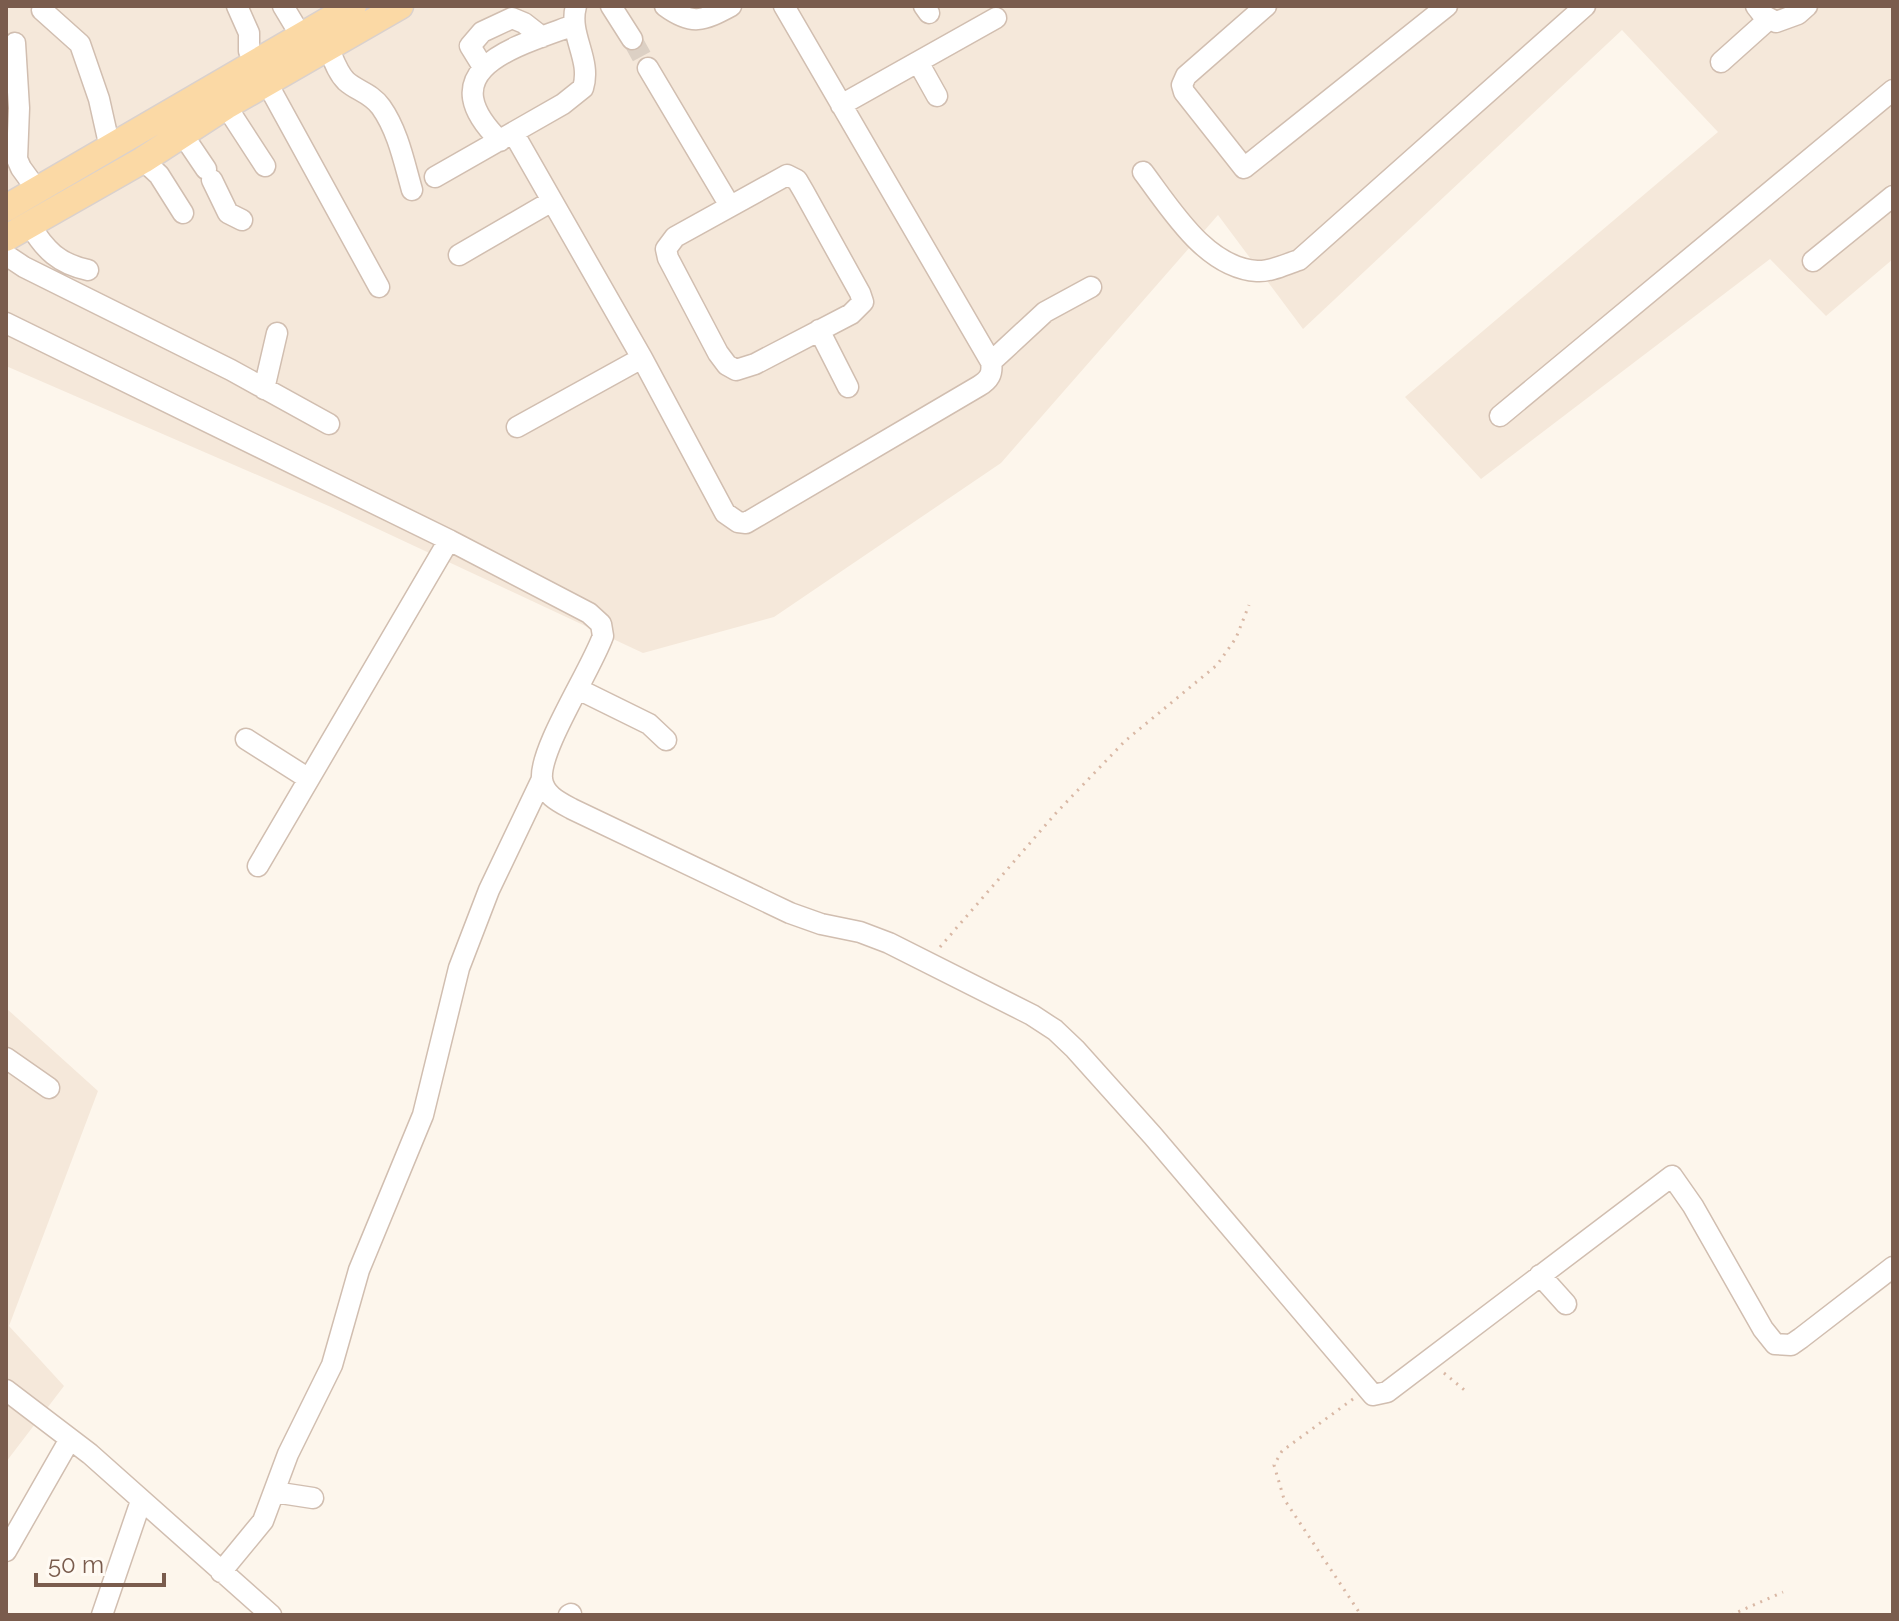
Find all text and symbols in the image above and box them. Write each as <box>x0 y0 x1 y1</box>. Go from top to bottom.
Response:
scale bar <box>36 1537 164 1587</box>
text: 50 m <box>48 1550 104 1579</box>

